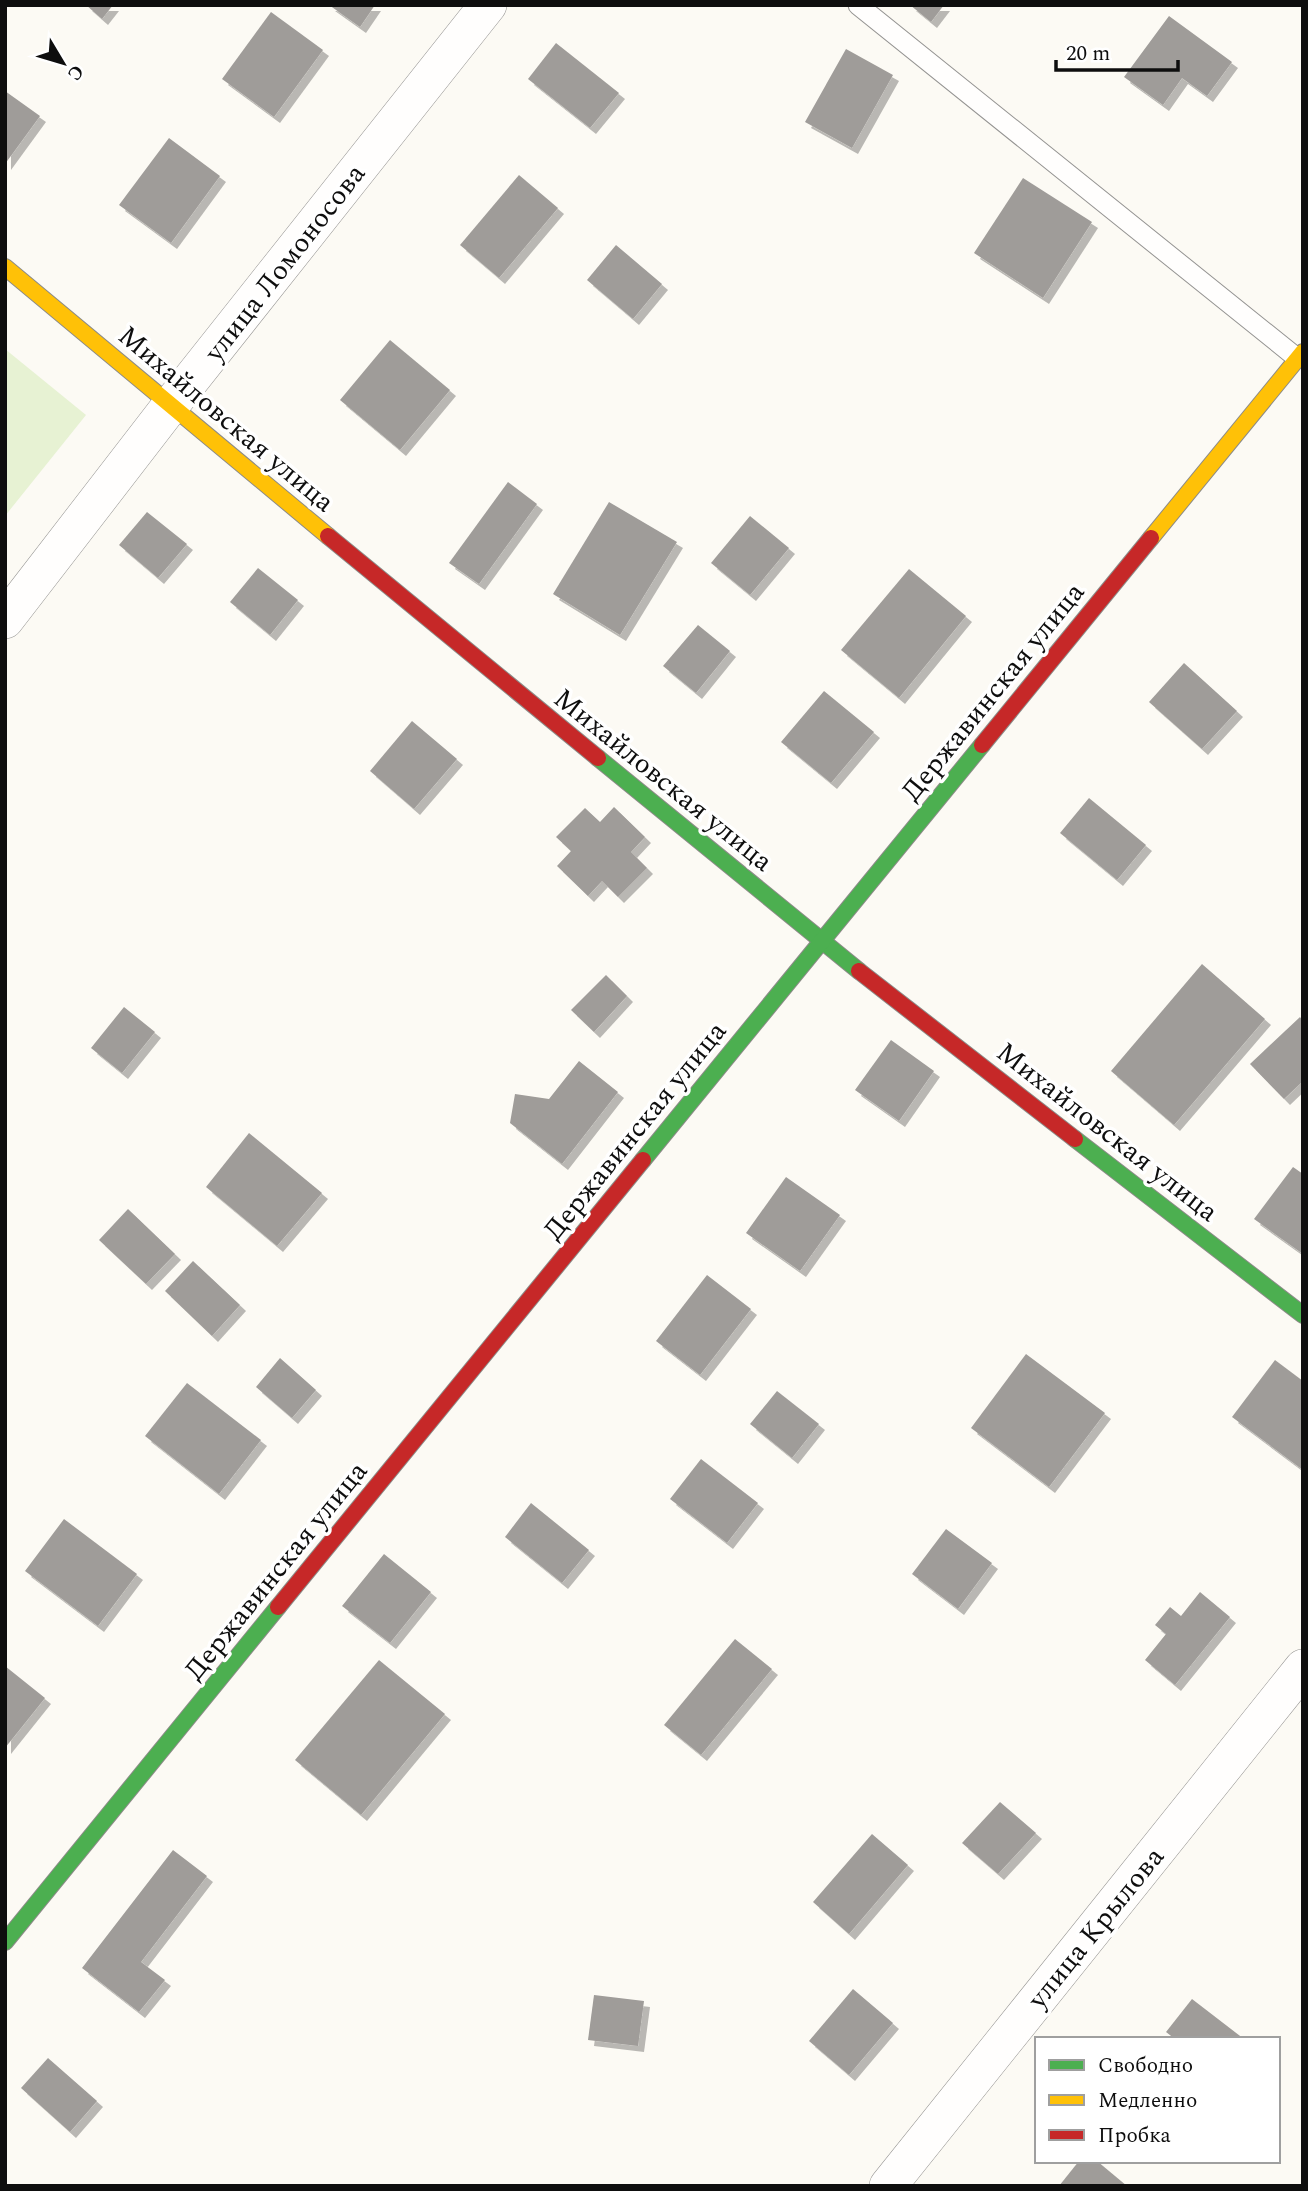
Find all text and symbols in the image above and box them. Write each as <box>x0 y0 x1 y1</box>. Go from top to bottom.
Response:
north arrow <box>28 28 98 98</box>
scale bar <box>1056 28 1178 72</box>
text: 20 m <box>1066 38 1110 70</box>
text: С <box>60 58 91 87</box>
street label: улица Ломоносова <box>193 154 377 372</box>
street label: Михайловская улица <box>108 315 344 523</box>
street label: Державинская улица <box>891 573 1096 811</box>
street label: Михайловская улица <box>544 678 783 883</box>
street label: Державинская улица <box>533 1012 738 1250</box>
street label: Михайловская улица <box>987 1032 1228 1233</box>
street label: Державинская улица <box>174 1452 379 1690</box>
street label: улица Крылова <box>1017 1837 1175 2019</box>
legend <box>1035 2037 1280 2163</box>
text: Свободно <box>1098 2050 1193 2082</box>
text: Медленно <box>1098 2085 1197 2117</box>
text: Пробка <box>1098 2120 1172 2152</box>

